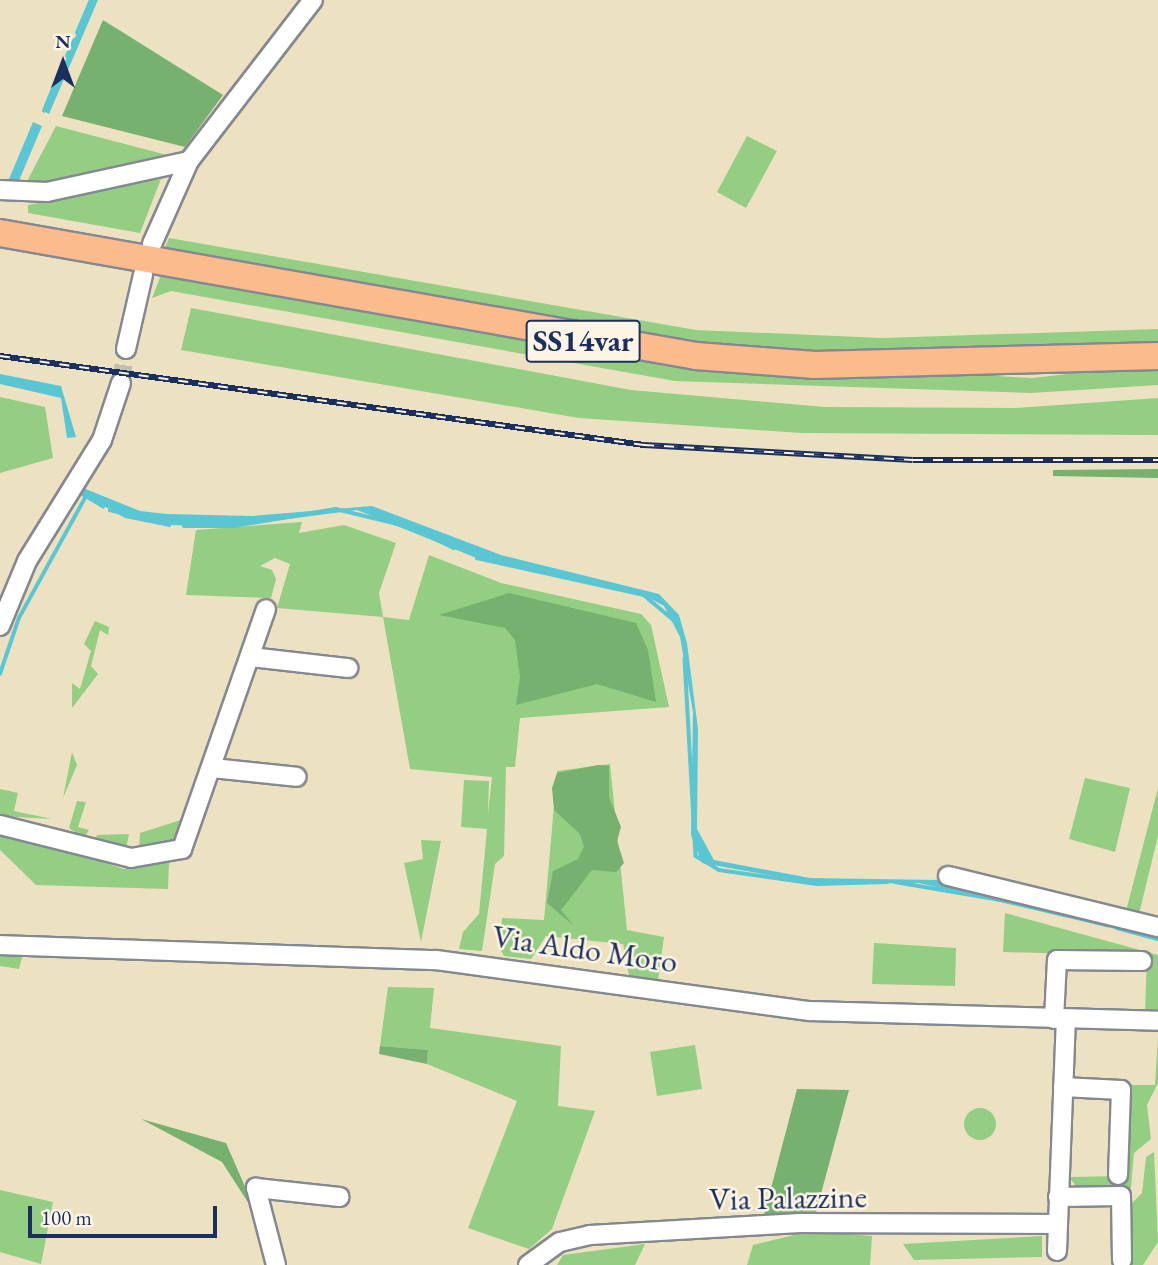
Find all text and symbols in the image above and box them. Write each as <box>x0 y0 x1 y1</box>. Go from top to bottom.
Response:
north arrow <box>28 28 98 98</box>
text: N <box>55 29 71 54</box>
road number: SS14var <box>525 314 641 368</box>
street label: Via Aldo Moro <box>490 917 680 981</box>
street label: Via Palazzine <box>709 1177 867 1219</box>
scale bar <box>32 1192 220 1236</box>
text: 100 m <box>41 1204 92 1231</box>

